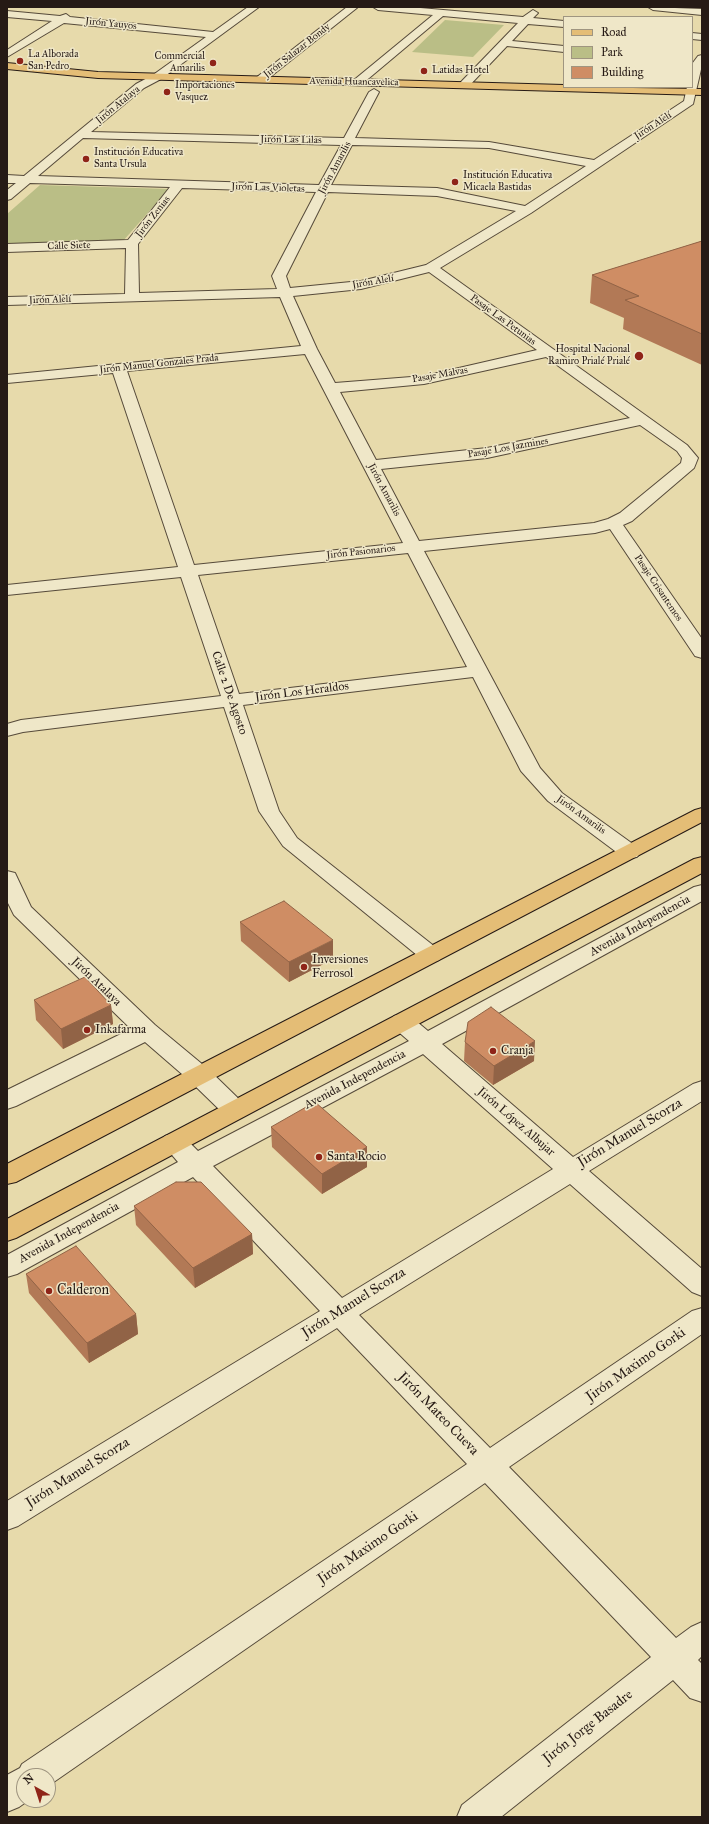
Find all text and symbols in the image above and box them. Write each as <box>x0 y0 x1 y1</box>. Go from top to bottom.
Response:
street label: Jirón Yauyos <box>85 15 137 33</box>
legend <box>563 16 693 88</box>
street label: Jirón Salazar Bondy <box>261 21 333 81</box>
text: Road <box>601 25 627 39</box>
text: Park <box>601 45 623 59</box>
place label: La Alborada San Pedro <box>28 49 78 72</box>
place label: Commercial Amarilis <box>155 51 205 74</box>
marker: La Alborada San Pedro <box>15 56 25 66</box>
marker: Commercial Amarilis <box>208 58 218 68</box>
place label: Latidas Hotel <box>432 65 489 77</box>
text: Building <box>601 65 643 79</box>
marker: Latidas Hotel <box>419 66 429 76</box>
street label: Avenida Huancavelica <box>309 75 399 89</box>
place label: Importaciones Vasquez <box>175 80 235 104</box>
street label: Jirón Atalaya <box>94 84 142 126</box>
marker: Importaciones Vasquez <box>162 87 172 97</box>
street label: Jirón Alelí <box>632 109 674 143</box>
street label: Jirón Las Lilas <box>260 133 322 147</box>
street label: Jirón Amarilis <box>316 140 354 196</box>
place label: Institución Educativa Santa Ursula <box>94 147 183 170</box>
marker: Institución Educativa Santa Ursula <box>81 154 91 164</box>
place label: Institución Educativa Micaela Bastidas <box>463 170 552 194</box>
marker: Institución Educativa Micaela Bastidas <box>450 177 460 187</box>
street label: Jirón Las Violetas <box>231 181 305 195</box>
street label: Jirón Zenias <box>133 194 173 240</box>
street label: Calle Siete <box>47 239 91 253</box>
street label: Jirón Alelí <box>351 272 395 292</box>
street label: Pasaje Las Petunias <box>468 292 538 348</box>
street label: Jirón Alelí <box>29 293 71 307</box>
place label: Hospital Nacional Ramiro Prialé Prialé <box>548 344 630 368</box>
marker: Hospital Nacional Ramiro Prialé Prialé <box>633 350 645 362</box>
street label: Jirón Manuel Gonzales Prada <box>99 352 219 376</box>
street label: Pasaje Malvas <box>411 364 469 386</box>
street label: Pasaje Los Jazmines <box>467 435 549 461</box>
street label: Jirón Amarilis <box>365 462 403 518</box>
street label: Jirón Pasionarios <box>326 542 396 562</box>
street label: Pasaje Crisantemos <box>631 552 685 624</box>
street label: Calle 2 De Agosto <box>208 649 250 737</box>
street label: Jirón Los Heraldos <box>254 679 350 705</box>
street label: Jirón Amarilis <box>554 793 608 837</box>
street label: Avenida Independencia <box>587 892 693 960</box>
place label: Inversiones Ferrosol <box>312 953 368 981</box>
street label: Jirón Atalaya <box>68 955 124 1009</box>
marker: Inversiones Ferrosol <box>299 962 309 972</box>
place label: Inkafarma <box>95 1023 146 1037</box>
marker: Inkafarma <box>82 1025 92 1035</box>
place label: Cranja <box>501 1044 533 1058</box>
marker: Cranja <box>488 1046 498 1056</box>
street label: Avenida Independencia <box>302 1047 408 1113</box>
street label: Jirón López Albujar <box>474 1084 558 1160</box>
street label: Jirón Manuel Scorza <box>575 1095 685 1171</box>
place label: Santa Rocio <box>327 1150 386 1164</box>
marker: Santa Rocio <box>314 1152 324 1162</box>
street label: Avenida Independencia <box>16 1199 122 1267</box>
street label: Jirón Manuel Scorza <box>299 1264 409 1342</box>
place label: Calderon <box>57 1283 109 1299</box>
marker: Calderon <box>44 1286 54 1296</box>
street label: Jirón Maximo Gorki <box>583 1324 689 1406</box>
street label: Jirón Mateo Cueva <box>394 1369 482 1459</box>
street label: Jirón Manuel Scorza <box>23 1434 133 1512</box>
street label: Jirón Maximo Gorki <box>315 1508 421 1588</box>
street label: Jirón Jorge Basadre <box>540 1687 636 1767</box>
north arrow <box>16 1768 56 1808</box>
text: N <box>21 1771 36 1787</box>

